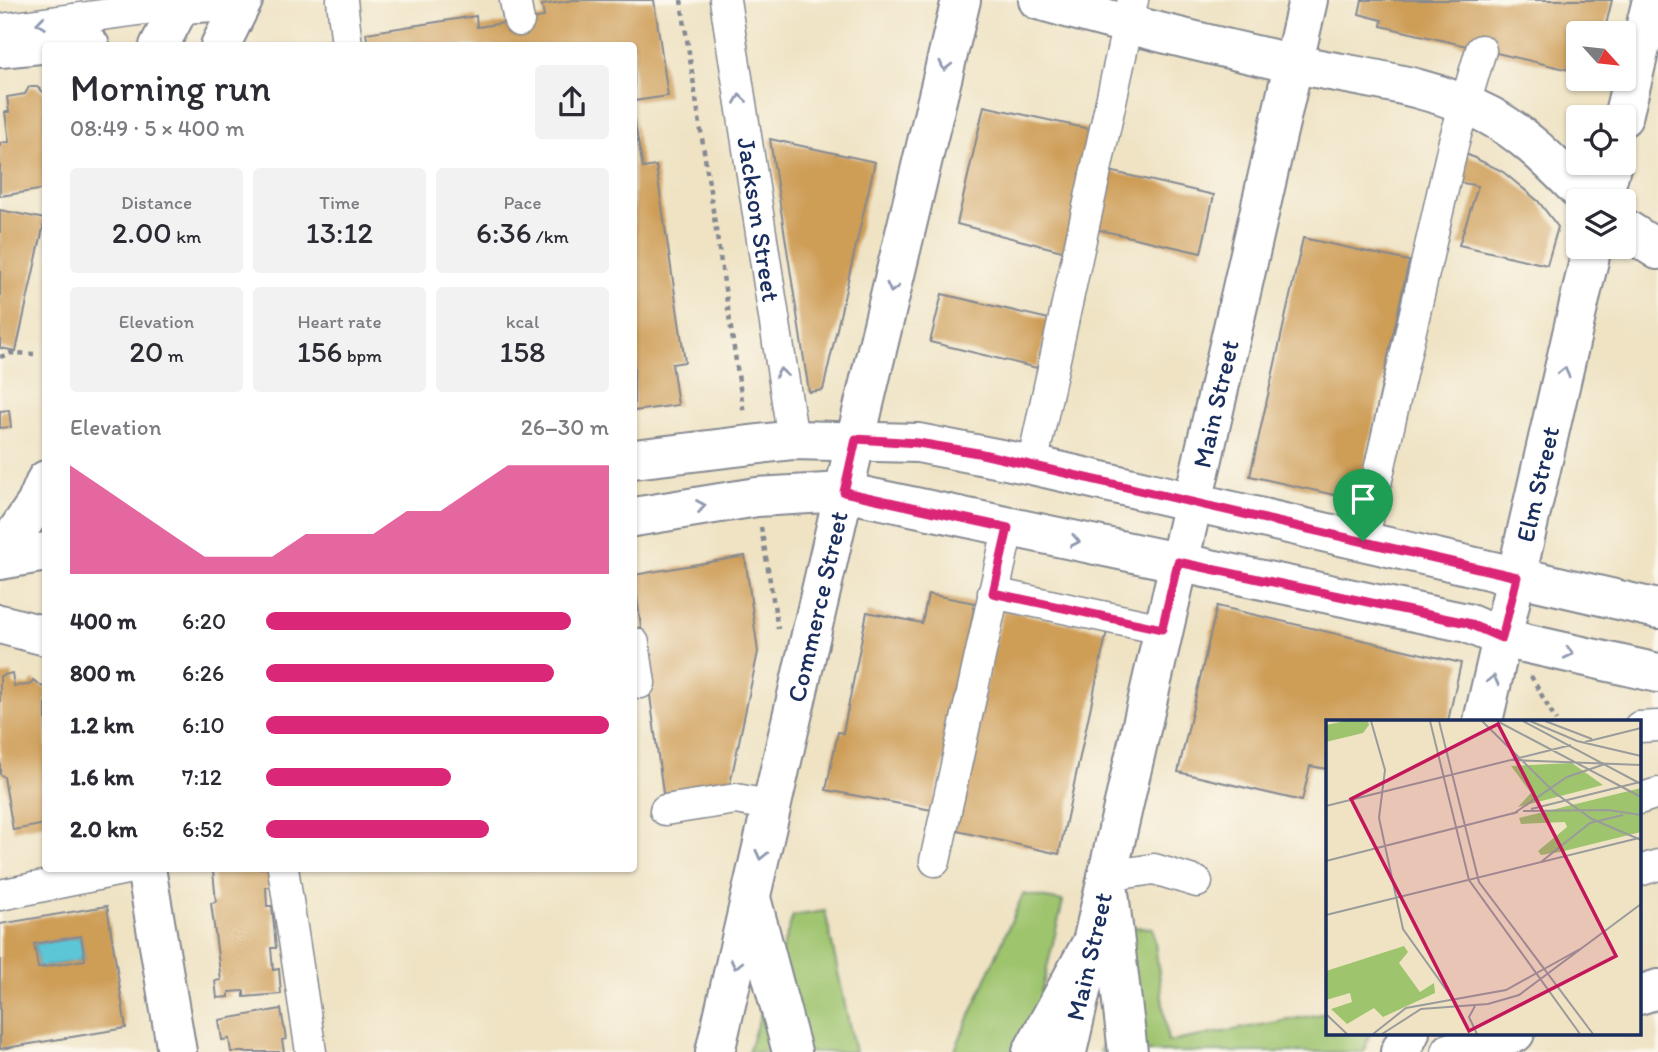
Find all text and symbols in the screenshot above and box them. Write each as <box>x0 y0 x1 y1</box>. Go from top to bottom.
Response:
one-way arrow <box>35 15 47 30</box>
north arrow <box>1566 21 1636 91</box>
map controls <box>1566 21 1636 259</box>
one-way arrow <box>939 60 953 72</box>
text: Morning run <box>70 65 271 111</box>
button: share <box>535 65 609 139</box>
one-way arrow <box>733 93 748 105</box>
button: locate <box>1566 105 1636 175</box>
text: 08:49 · 5 × 400 m <box>70 114 244 142</box>
street label: Jackson Street <box>730 135 787 304</box>
button: layers <box>1566 189 1636 259</box>
text: Distance <box>121 191 192 214</box>
text: Time <box>319 191 360 214</box>
text: Pace <box>503 191 542 214</box>
text: 2.00 <box>112 214 172 251</box>
text: 13:12 <box>306 214 373 251</box>
text: 6:36 <box>476 214 532 251</box>
text: km <box>172 225 201 248</box>
text: /km <box>532 225 569 248</box>
one-way arrow <box>886 282 900 294</box>
text: Elevation <box>119 310 194 333</box>
text: Heart rate <box>297 310 382 333</box>
text: kcal <box>506 310 539 333</box>
text: 20 <box>129 333 164 370</box>
text: 156 <box>297 333 343 370</box>
text: 158 <box>499 333 546 370</box>
street label: Main Street <box>1185 336 1246 471</box>
text: m <box>164 344 184 367</box>
text: bpm <box>343 344 382 367</box>
one-way arrow <box>1555 366 1570 378</box>
one-way arrow <box>774 367 789 379</box>
text: Elevation <box>70 413 161 441</box>
text: 26–30 m <box>521 413 609 441</box>
street label: Elm Street <box>1509 423 1566 545</box>
pin <box>1333 469 1393 541</box>
icon: arrive <box>1344 480 1382 518</box>
one-way arrow <box>695 499 707 514</box>
street label: Commerce Street <box>780 508 855 705</box>
one-way arrow <box>1069 533 1081 548</box>
text: 400 m <box>70 607 137 635</box>
text: 6:20 <box>182 607 226 635</box>
one-way arrow <box>1563 645 1575 660</box>
text: 800 m <box>70 659 135 687</box>
text: 6:26 <box>182 659 224 687</box>
one-way arrow <box>1485 674 1499 686</box>
text: 1.2 km <box>70 711 134 739</box>
text: 6:10 <box>182 711 225 739</box>
inset map <box>1326 720 1640 1034</box>
text: 1.6 km <box>70 763 134 791</box>
text: 7:12 <box>182 763 222 791</box>
text: 2.0 km <box>70 815 138 843</box>
text: 6:52 <box>182 815 224 843</box>
one-way arrow <box>755 849 770 861</box>
street label: Main Street <box>1059 889 1119 1024</box>
one-way arrow <box>730 958 744 970</box>

